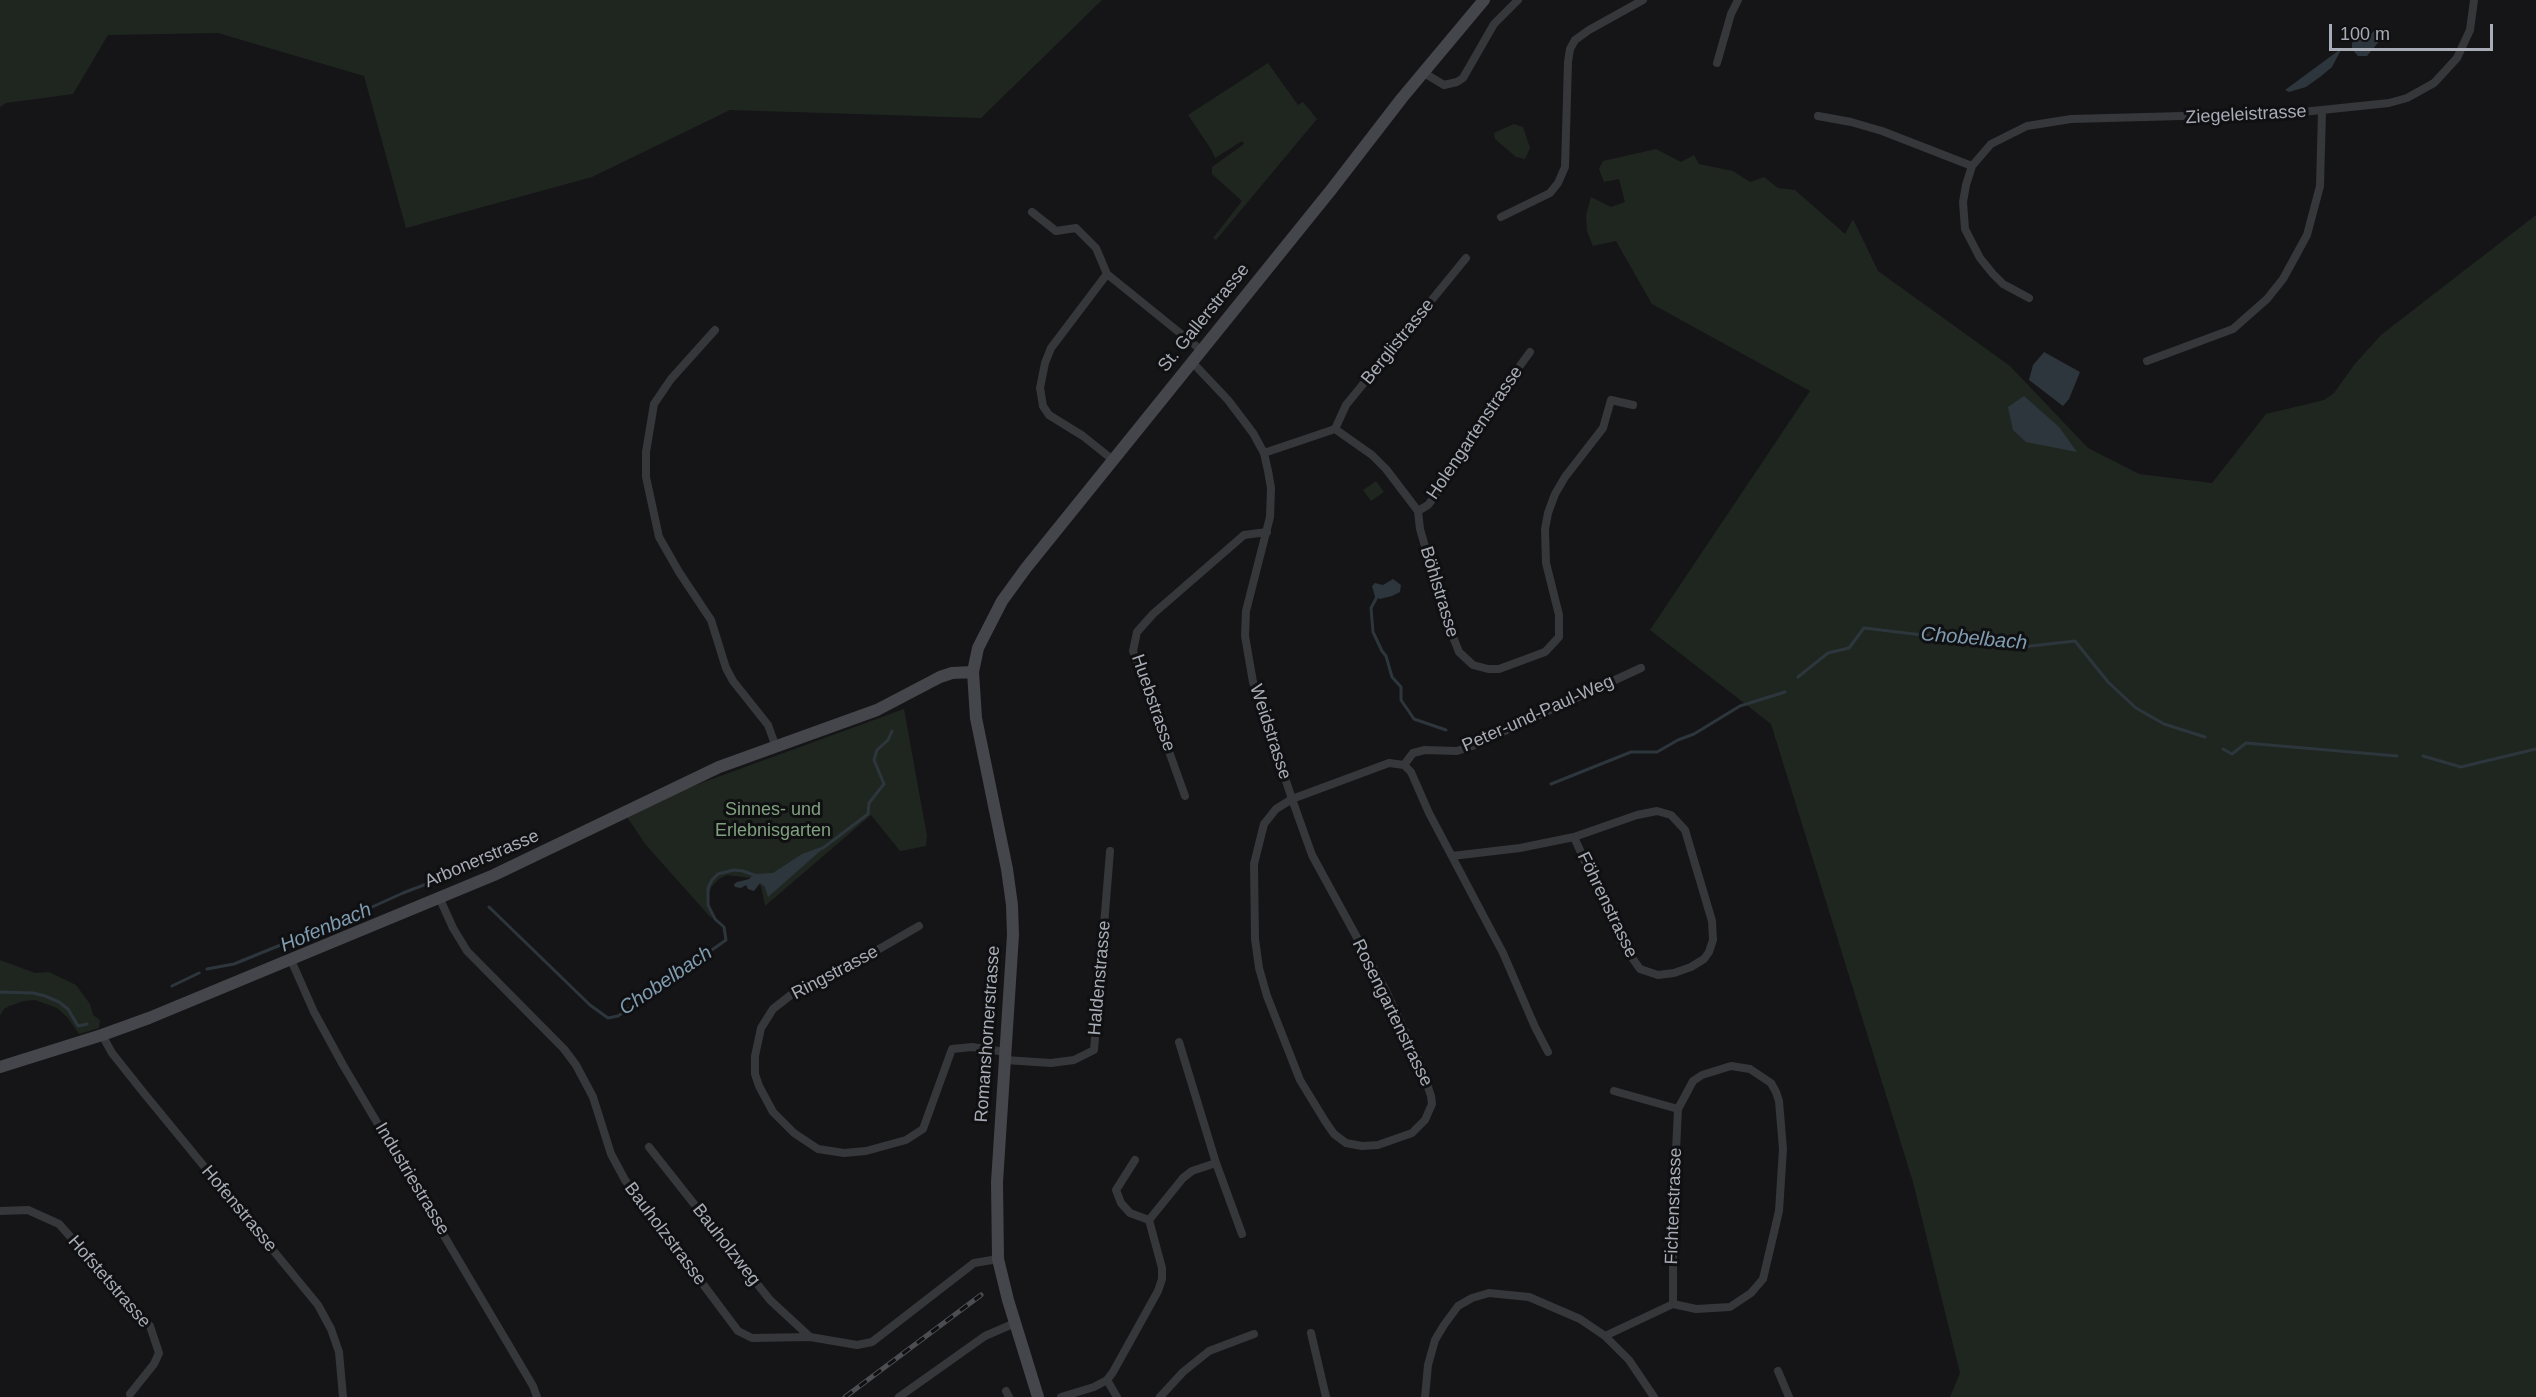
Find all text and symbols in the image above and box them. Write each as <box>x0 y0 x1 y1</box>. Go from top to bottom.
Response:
scale bar <box>2332 12 2496 50</box>
text: 100 m <box>2340 24 2390 44</box>
street label: Ziegeleistrasse <box>2185 101 2307 129</box>
street label: St. Gallerstrasse <box>1154 260 1254 376</box>
street label: Berglistrasse <box>1357 295 1439 389</box>
street label: Holengartenstrasse <box>1422 362 1528 504</box>
street label: Böhlstrasse <box>1415 544 1463 640</box>
water label: Chobelbach <box>1920 622 2028 656</box>
street label: Huebstrasse <box>1126 652 1180 754</box>
street label: Peter-und-Paul-Weg <box>1459 671 1617 757</box>
street label: Weidstrasse <box>1244 682 1296 782</box>
park label: Sinnes- und Erlebnisgarten <box>715 799 831 842</box>
street label: Arbonerstrasse <box>422 825 542 893</box>
street label: Föhrenstrasse <box>1572 849 1642 961</box>
water label: Hofenbach <box>277 898 375 958</box>
street label: Haldenstrasse <box>1084 920 1116 1036</box>
street label: Rosengartenstrasse <box>1347 936 1437 1090</box>
water label: Chobelbach <box>615 941 717 1021</box>
street label: Ringstrasse <box>788 941 882 1005</box>
street label: Romanshornerstrasse <box>971 945 1005 1123</box>
street label: Industriestrasse <box>370 1119 454 1239</box>
street label: Fichtenstrasse <box>1661 1147 1687 1265</box>
street label: Hofenstrasse <box>197 1161 281 1257</box>
street label: Bauholzstrasse <box>619 1178 711 1290</box>
street label: Bauholzweg <box>687 1200 765 1290</box>
street label: Hofstetstrasse <box>63 1232 155 1332</box>

